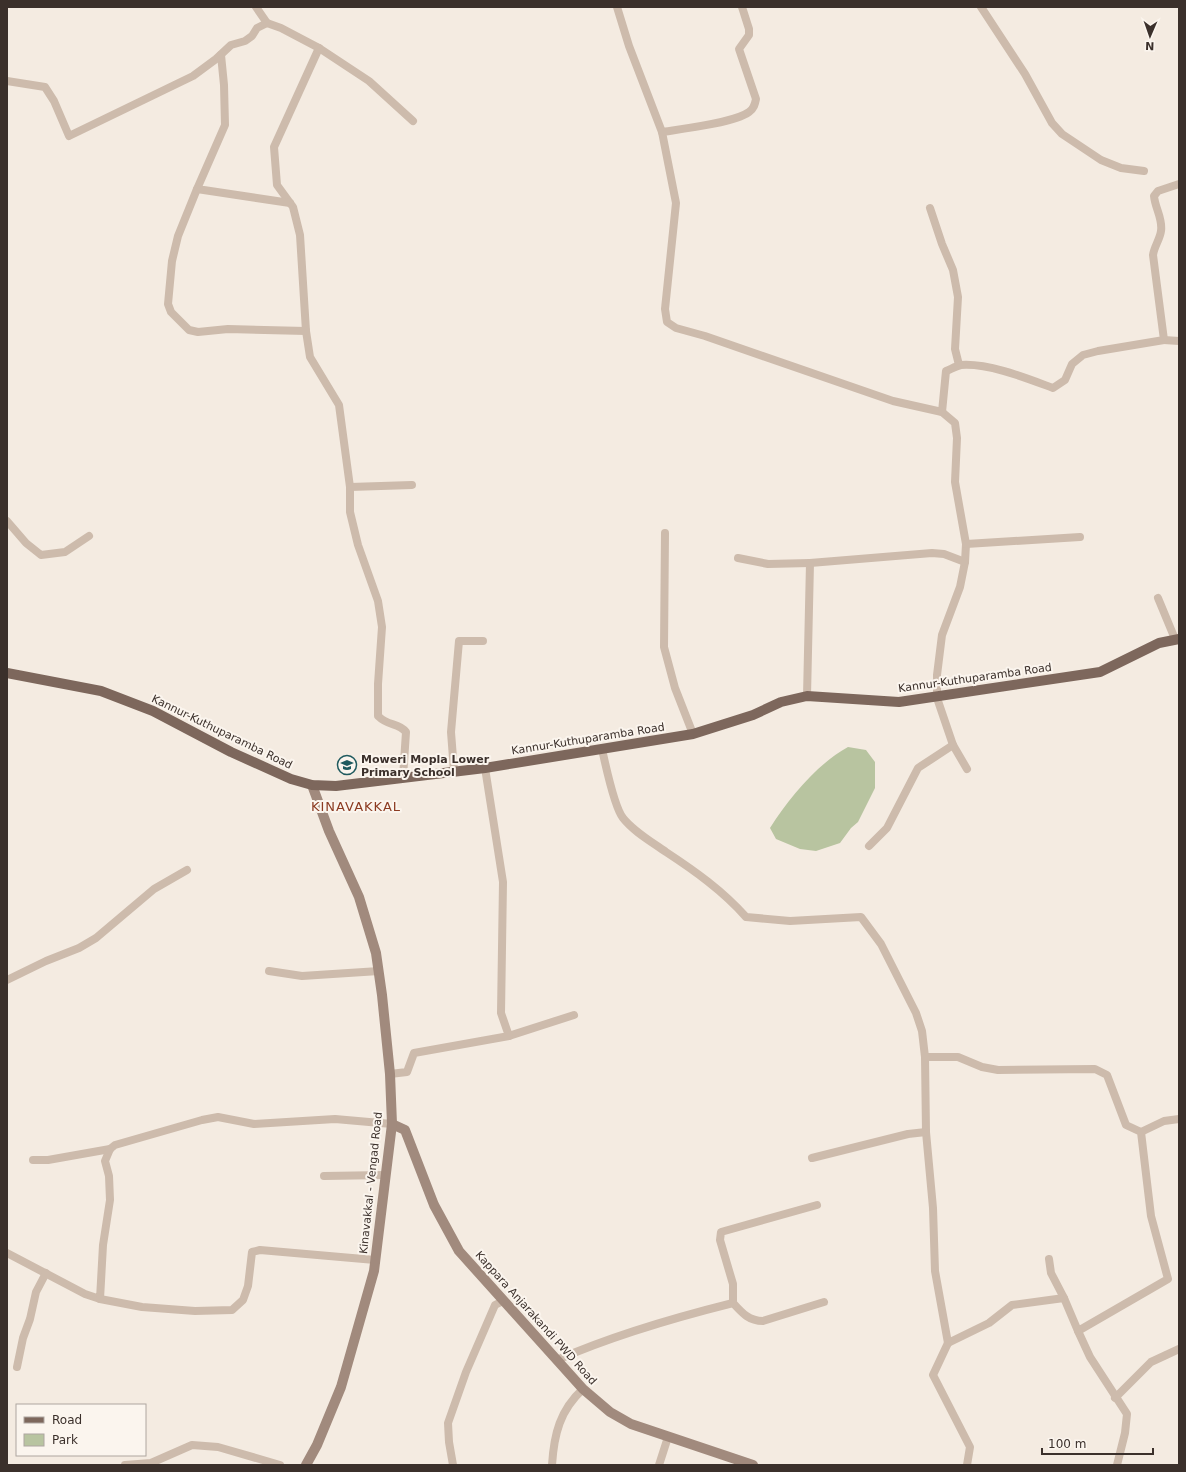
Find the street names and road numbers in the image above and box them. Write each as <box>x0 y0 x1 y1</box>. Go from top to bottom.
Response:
street label: Kannur-Kuthuparamba Road <box>897 661 1053 695</box>
street label: Kannur-Kuthuparamba Road <box>150 692 294 772</box>
street label: Kannur-Kuthuparamba Road <box>510 720 666 758</box>
street label: Kinavakkal - Vengad Road <box>357 1111 385 1255</box>
street label: Kappara Anjarakandi PWD Road <box>473 1249 599 1387</box>

